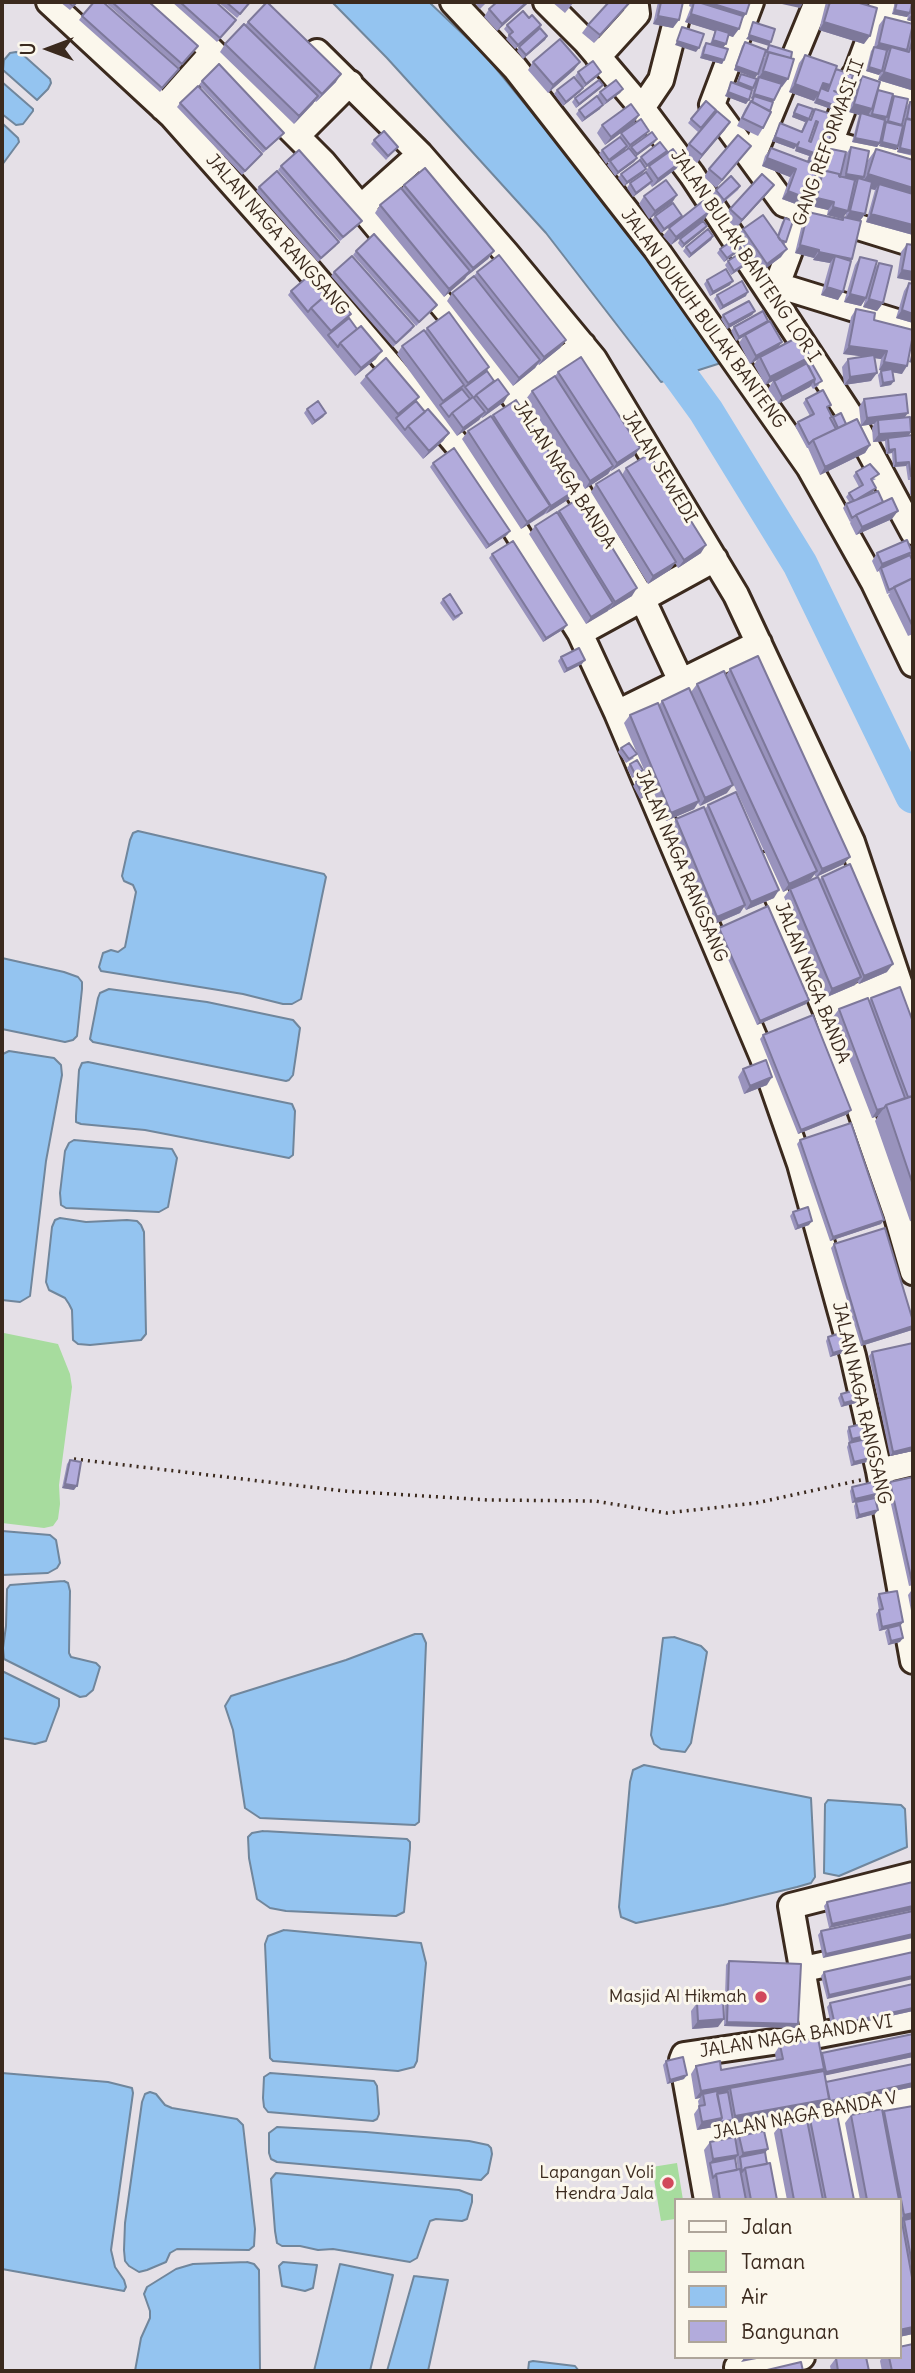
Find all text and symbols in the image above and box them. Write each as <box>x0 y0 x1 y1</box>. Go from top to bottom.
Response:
north arrow <box>14 14 84 84</box>
text: U <box>16 43 40 56</box>
street label: GANG REFORMASI II <box>789 57 869 229</box>
street label: JALAN BULAK BANTENG LOR I <box>666 146 824 366</box>
street label: JALAN NAGA RANGSANG <box>201 150 353 320</box>
street label: JALAN DUKUH BULAK BANTENG <box>616 205 790 433</box>
street label: JALAN NAGA BANDA <box>508 397 620 553</box>
street label: JALAN SEWEDI <box>617 407 701 527</box>
street label: JALAN NAGA RANGSANG <box>631 766 731 966</box>
street label: JALAN NAGA BANDA <box>770 899 854 1067</box>
street label: JALAN NAGA RANGSANG <box>827 1300 895 1506</box>
place label: Masjid Al Hikmah <box>609 1986 747 2008</box>
marker: Masjid Al Hikmah <box>753 1989 769 2005</box>
street label: JALAN NAGA BANDA VI <box>698 2011 894 2063</box>
street label: JALAN NAGA BANDA V <box>711 2088 899 2144</box>
place label: Lapangan Voli Hendra Jala <box>539 2162 654 2204</box>
marker: Lapangan Voli Hendra Jala <box>660 2175 676 2191</box>
legend <box>674 2198 901 2359</box>
text: Jalan <box>741 2213 792 2240</box>
text: Taman <box>741 2248 805 2275</box>
text: Air <box>741 2283 768 2310</box>
text: Bangunan <box>741 2318 839 2345</box>

